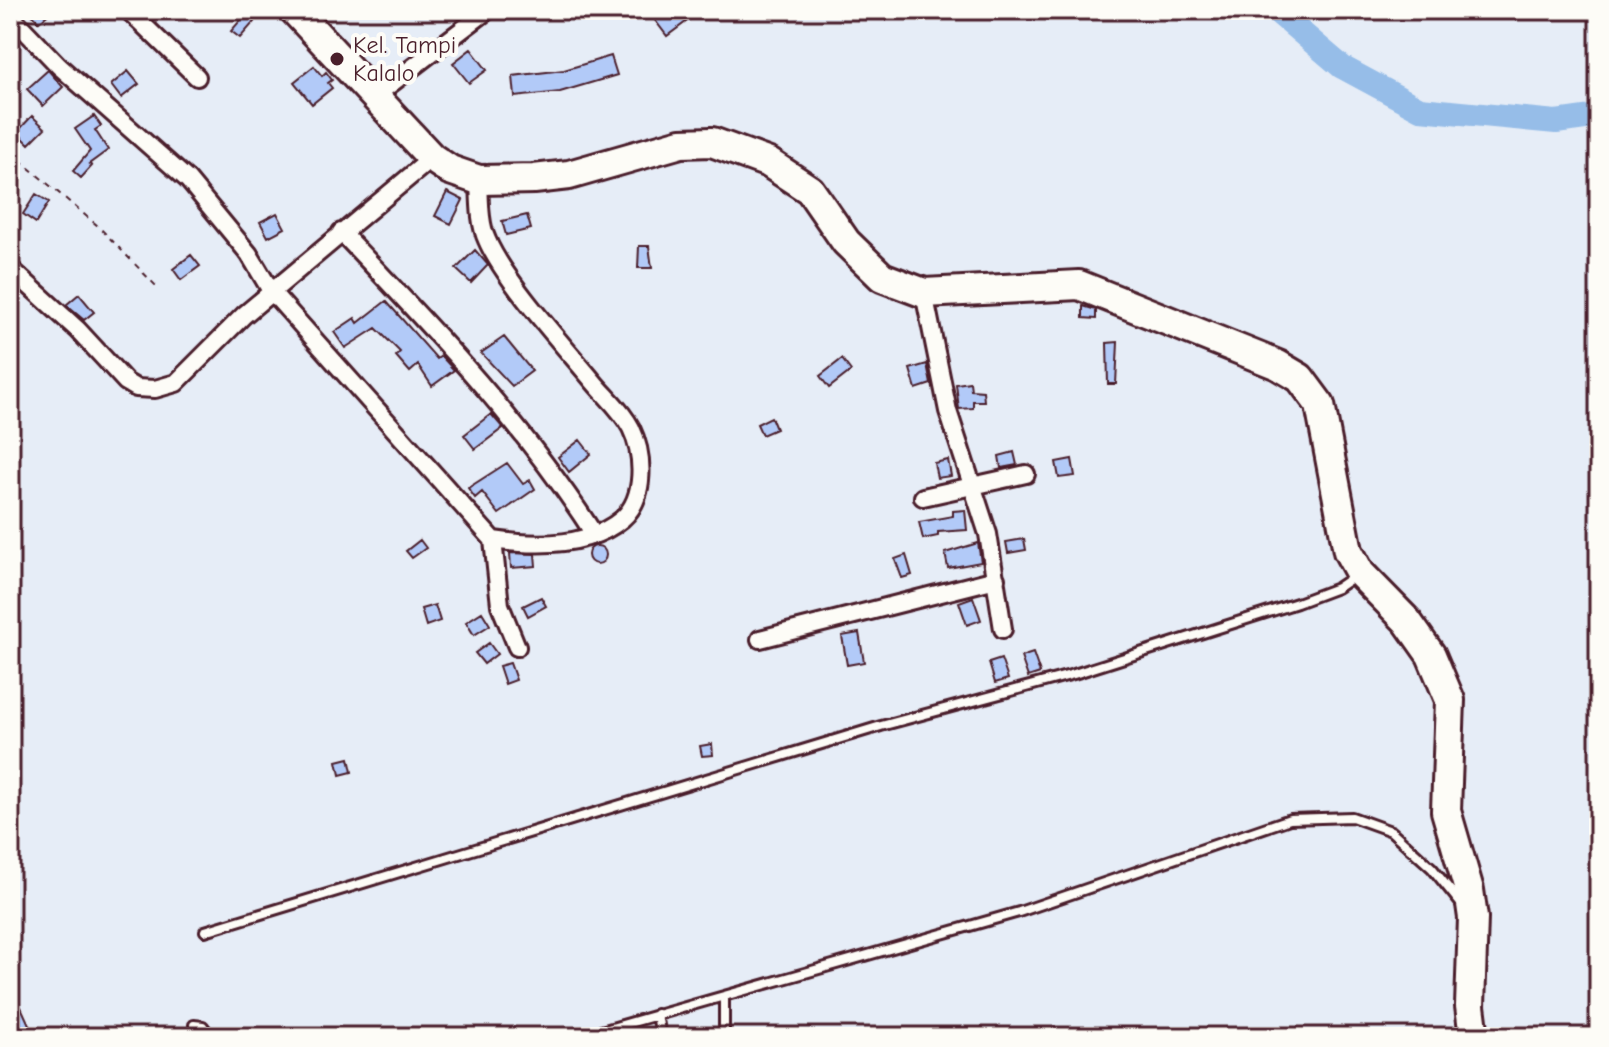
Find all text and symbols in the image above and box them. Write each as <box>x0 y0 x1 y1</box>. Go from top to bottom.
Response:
place label: Kel. Tampi Kalalo <box>353 31 456 87</box>
marker: Kel. Tampi Kalalo <box>328 50 346 68</box>

